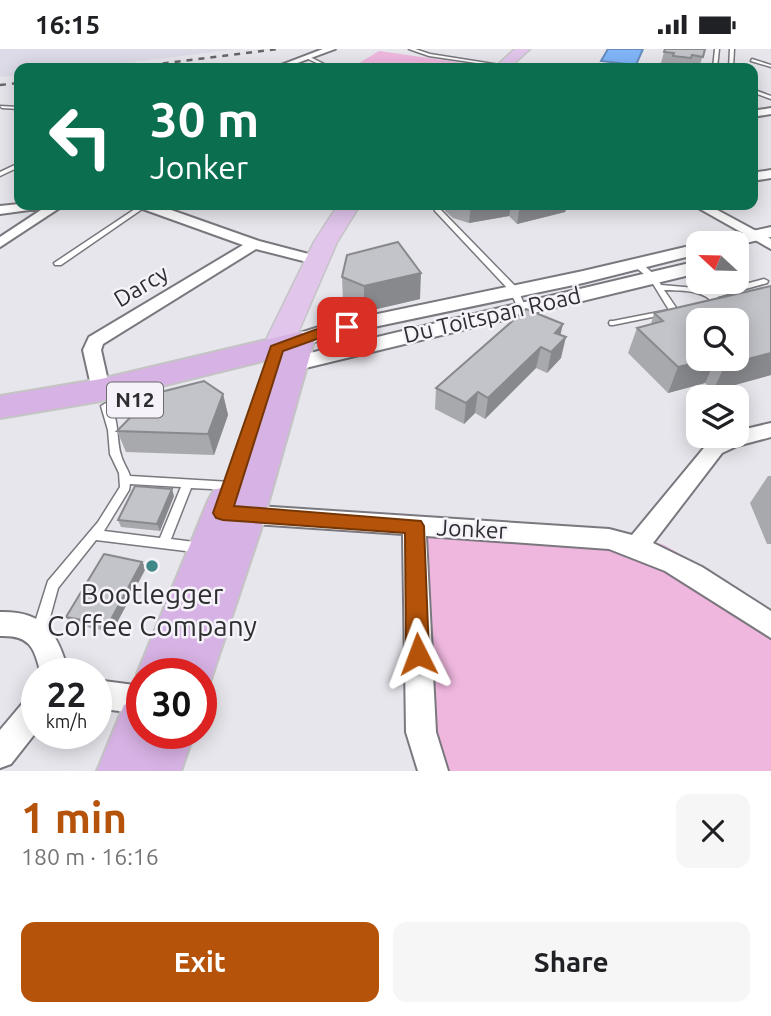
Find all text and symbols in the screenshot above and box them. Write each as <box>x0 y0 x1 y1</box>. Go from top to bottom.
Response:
text: 16:15 <box>35 10 100 39</box>
icon: left <box>35 91 126 182</box>
text: 30 m <box>150 91 259 146</box>
text: Jonker <box>150 149 248 185</box>
north arrow <box>686 231 749 294</box>
map controls <box>686 231 749 448</box>
street label: Darcy <box>109 260 172 311</box>
street label: Du Toitspan Road <box>401 282 583 347</box>
pin <box>317 297 377 357</box>
icon: arrive <box>328 308 366 346</box>
button: search <box>686 308 749 371</box>
road number: N12 <box>107 383 163 417</box>
button: layers <box>686 385 749 448</box>
street label: Jonker <box>436 514 508 543</box>
marker: Bootlegger Coffee Company <box>144 558 160 574</box>
place label: Bootlegger Coffee Company <box>47 578 257 641</box>
position arrow <box>381 617 455 691</box>
speed limit sign: 30 <box>126 658 217 749</box>
text: 22 <box>47 674 86 714</box>
text: km/h <box>46 711 87 731</box>
text: 1 min <box>21 794 127 841</box>
button: close <box>676 794 750 868</box>
text: 180 m · 16:16 <box>21 844 159 869</box>
button: Exit <box>21 922 379 1002</box>
button: Share <box>393 922 750 1002</box>

